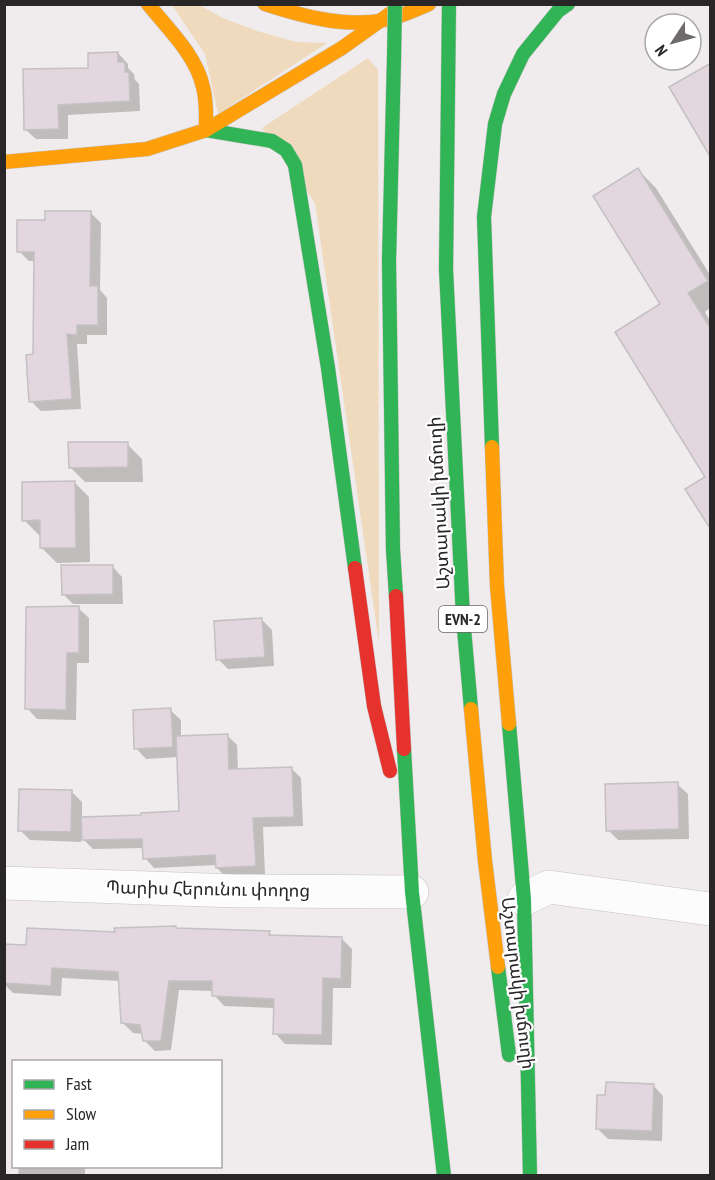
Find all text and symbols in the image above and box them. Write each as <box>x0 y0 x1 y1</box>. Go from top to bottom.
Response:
north arrow <box>643 12 703 72</box>
text: N <box>650 41 671 60</box>
street label: Աշտարակի խճուղի <box>422 416 455 590</box>
road number: EVN-2 <box>439 606 487 632</box>
street label: Պարիս Հերունու փողոց <box>106 875 310 902</box>
street label: Աշտարակի խճուղի <box>497 896 540 1070</box>
legend <box>12 1060 222 1168</box>
text: Fast <box>66 1072 92 1095</box>
text: Slow <box>66 1102 97 1125</box>
text: Jam <box>65 1132 89 1155</box>

